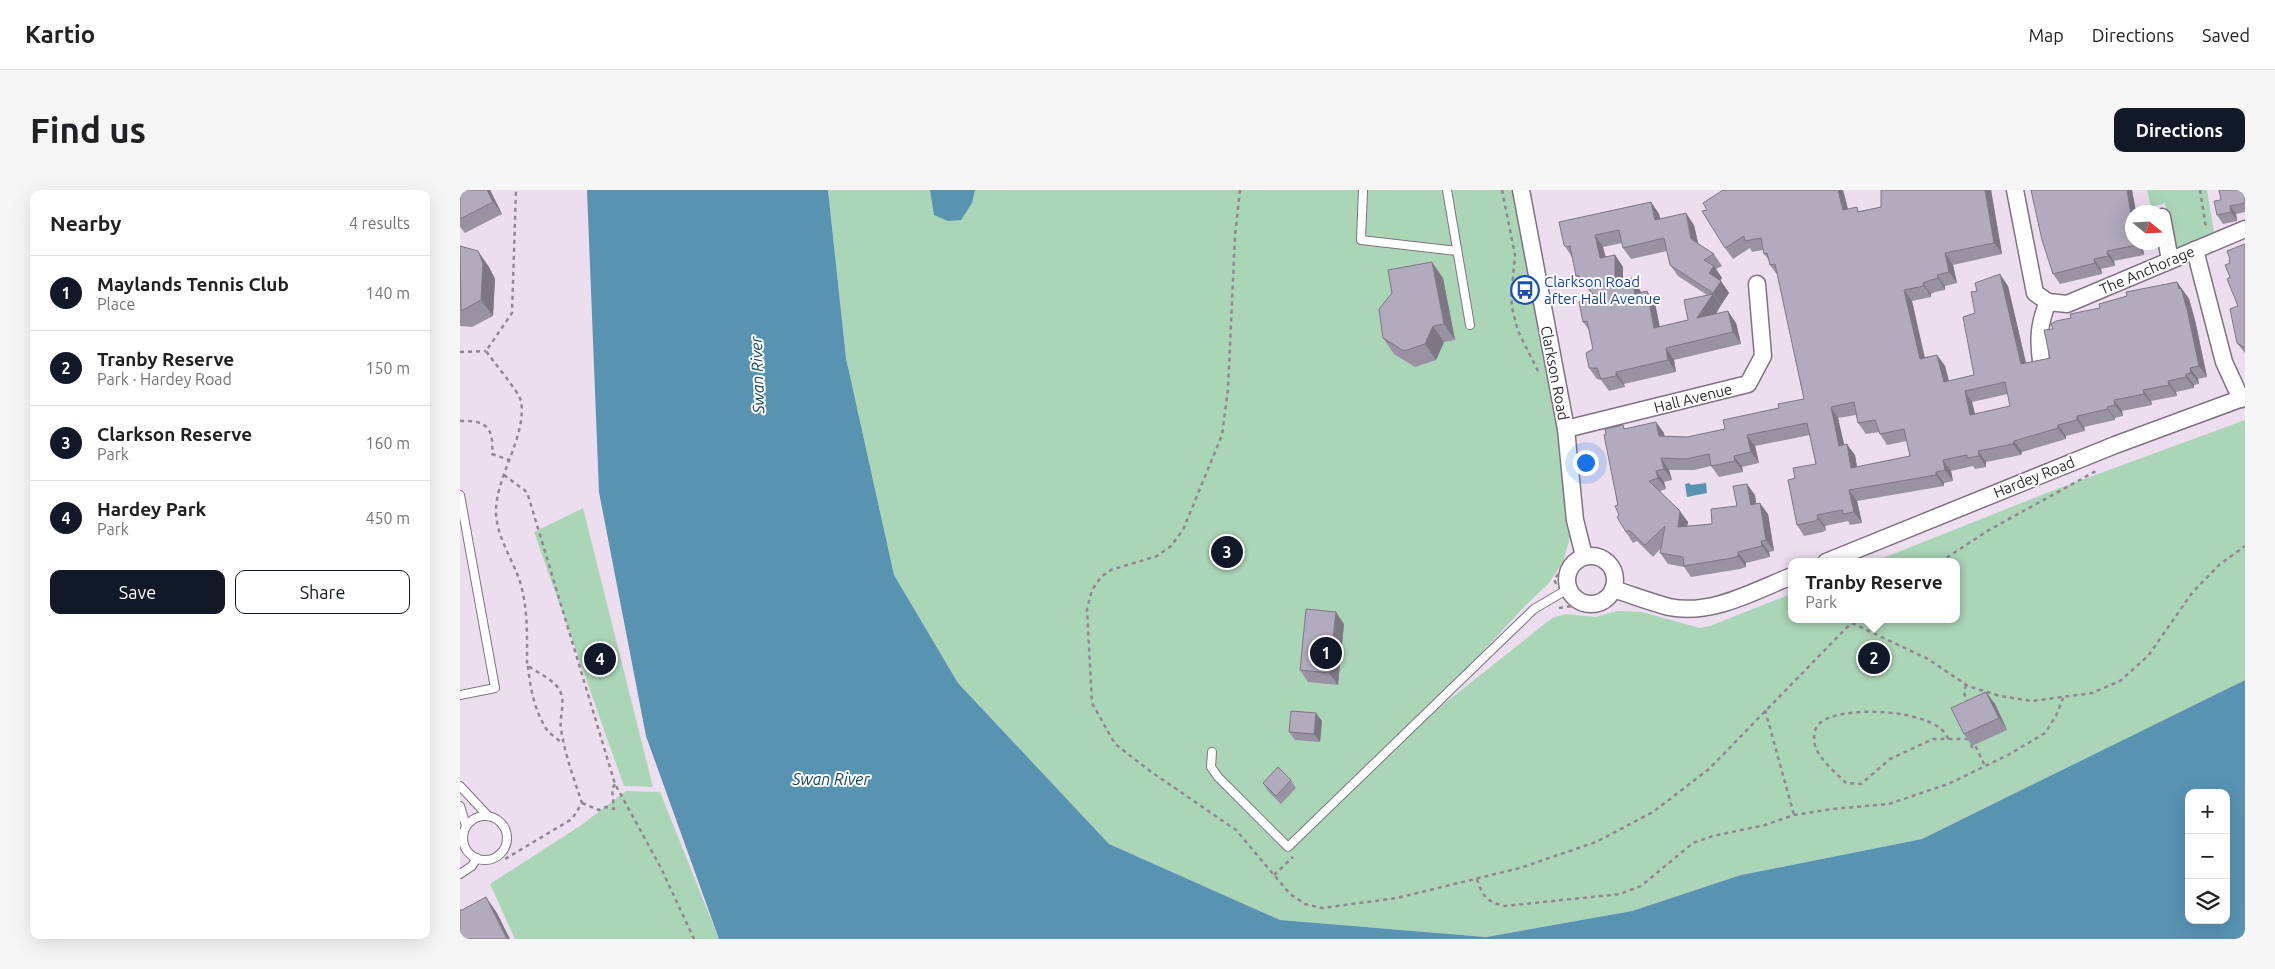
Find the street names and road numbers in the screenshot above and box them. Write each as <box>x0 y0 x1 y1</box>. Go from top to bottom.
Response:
street label: The Anchorage <box>2097 242 2197 298</box>
street label: Clarkson Road <box>1537 324 1573 422</box>
street label: Hall Avenue <box>1652 380 1734 416</box>
street label: Hardey Road <box>1991 453 2077 501</box>

